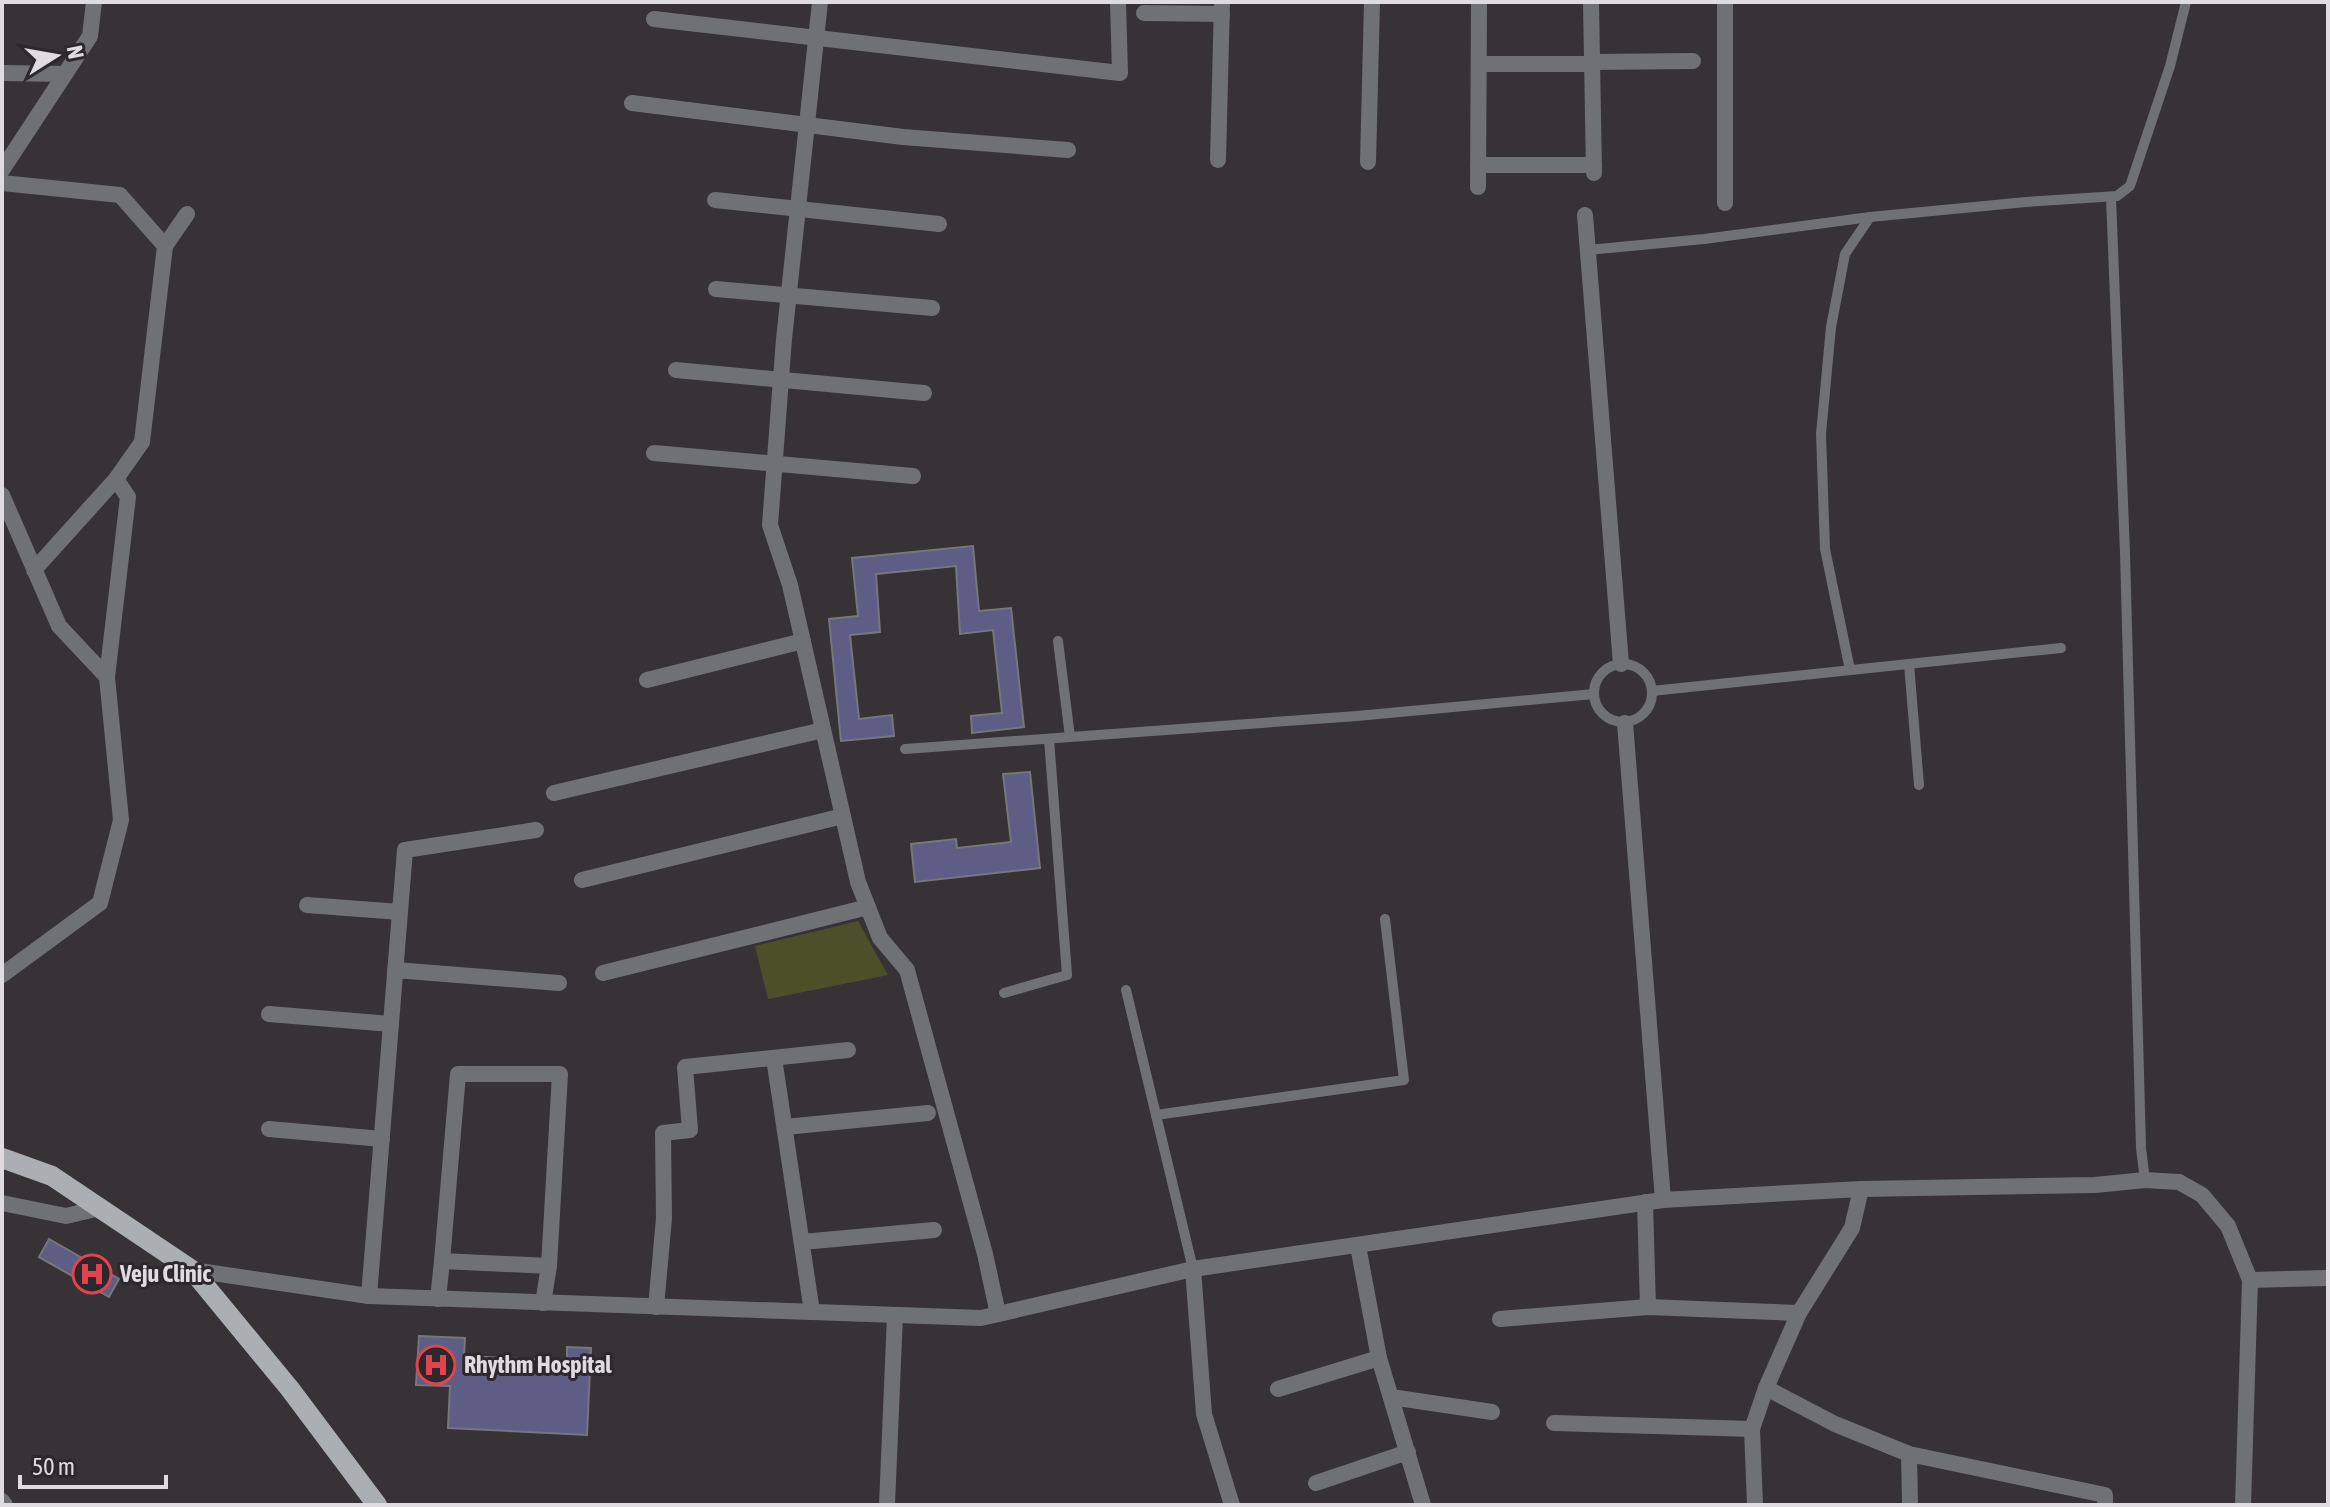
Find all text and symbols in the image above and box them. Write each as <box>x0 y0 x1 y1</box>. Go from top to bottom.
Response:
north arrow <box>16 16 96 96</box>
text: N <box>62 43 90 61</box>
hospital icon: Veju Clinic <box>71 1253 113 1295</box>
place label: Veju Clinic <box>119 1260 211 1287</box>
hospital icon: Rhythm Hospital <box>415 1344 457 1386</box>
place label: Rhythm Hospital <box>464 1351 612 1378</box>
scale bar <box>20 1439 166 1489</box>
text: 50 m <box>32 1453 75 1480</box>

